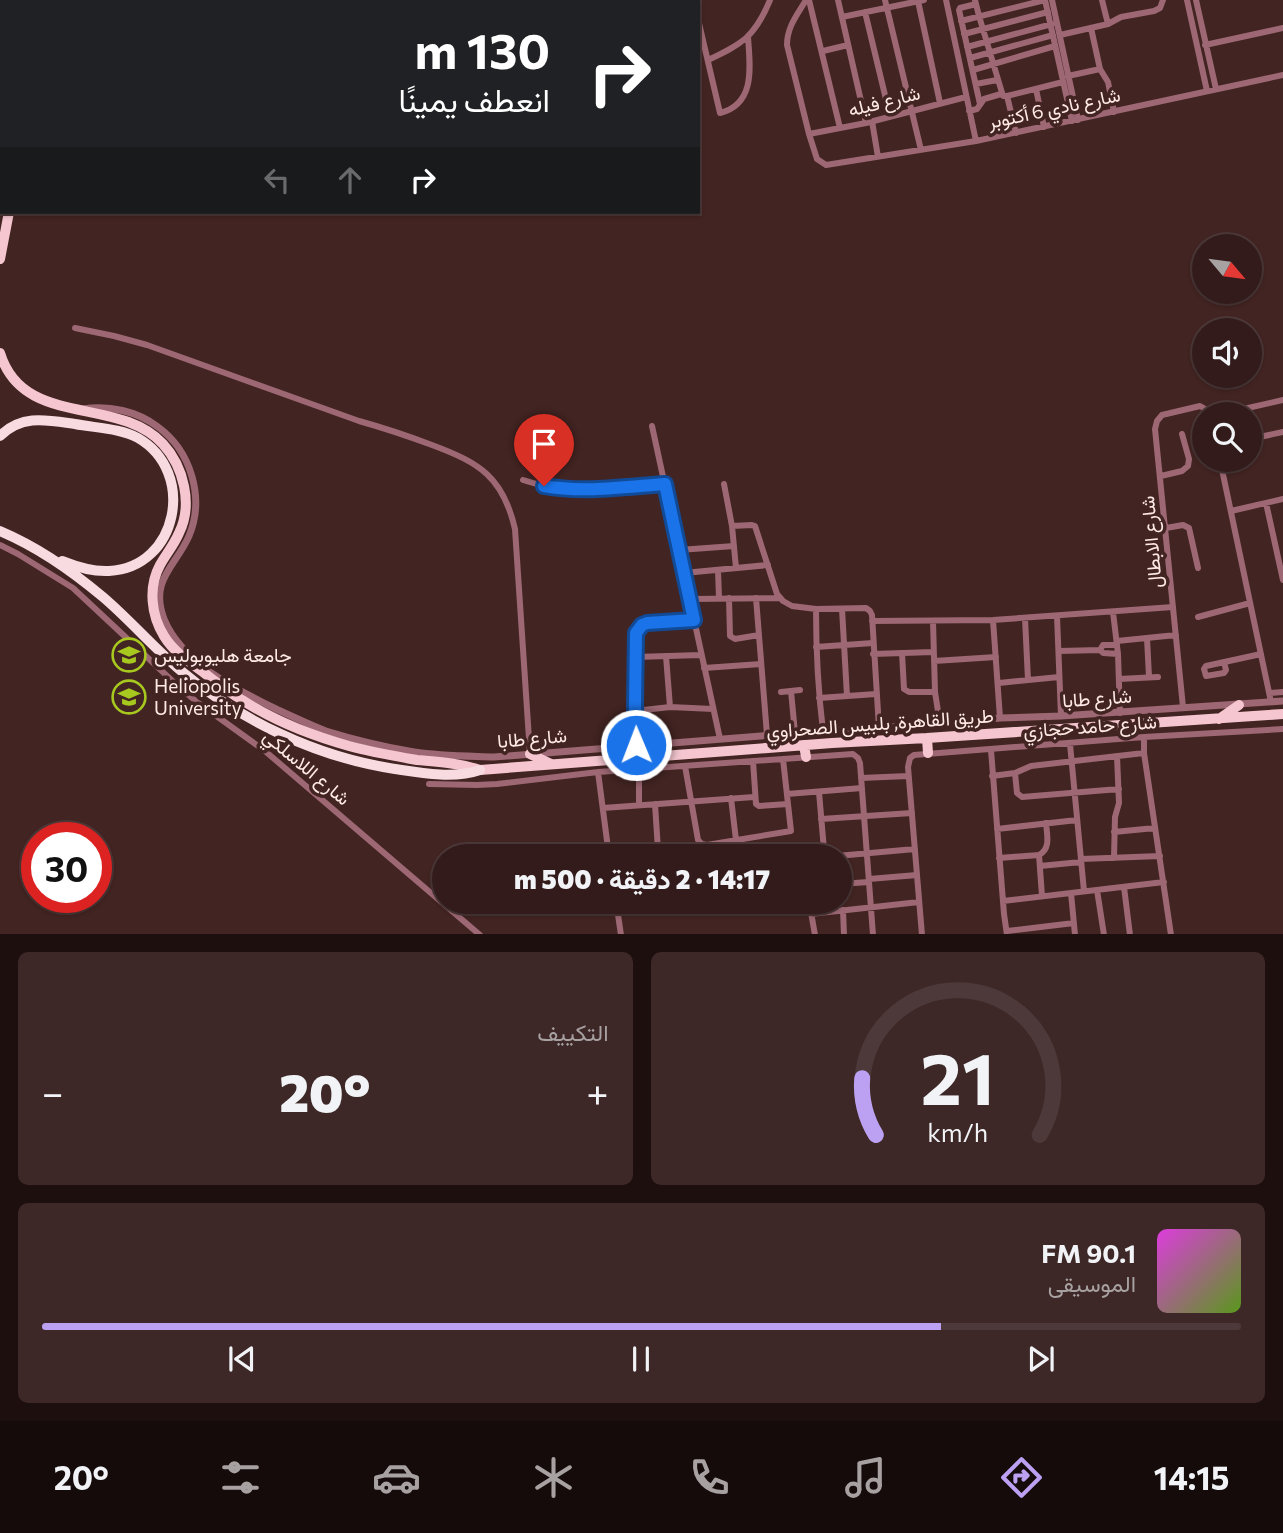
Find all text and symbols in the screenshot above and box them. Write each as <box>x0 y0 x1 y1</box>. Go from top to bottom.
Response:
text: 130 m <box>415 19 550 79</box>
icon: right <box>574 28 665 119</box>
text: انعطف يمينًا <box>399 79 550 119</box>
street label: شارع فيله <box>846 80 923 122</box>
street label: شارع نادي 6 أكتوبر <box>985 82 1123 138</box>
icon: left <box>258 161 296 199</box>
icon: ahead <box>331 161 369 199</box>
icon: right <box>404 161 442 199</box>
north arrow <box>1192 234 1262 304</box>
map controls <box>1192 234 1262 472</box>
button: sound <box>1192 318 1262 388</box>
button: search <box>1192 402 1262 472</box>
pin <box>514 414 574 486</box>
icon: arrive <box>525 425 563 463</box>
street label: شارع الابطال <box>1135 495 1168 589</box>
school or university icon: جامعة هليوبوليس <box>110 636 148 674</box>
place label: جامعة هليوبوليس <box>154 643 292 667</box>
place label: Heliopolis University <box>154 674 242 719</box>
school or university icon: Heliopolis University <box>110 678 148 716</box>
street label: شارع طابا <box>1061 684 1133 713</box>
street label: طريق القاهرة, بلبيس الصحراوي <box>766 703 995 747</box>
position arrow <box>599 708 673 782</box>
street label: شارع حامد حجازي <box>1022 709 1158 747</box>
street label: شارع طابا <box>496 723 568 754</box>
street label: شارع اللاسلكي <box>256 724 355 813</box>
speed limit sign: 30 <box>21 822 112 913</box>
text: 14:17 · 2 دقيقة · 500 m <box>514 863 770 894</box>
text: التكييف <box>537 1018 609 1046</box>
text: 21 <box>921 1031 995 1120</box>
text: 20° <box>279 1059 371 1123</box>
text: − <box>42 1068 64 1115</box>
text: + <box>586 1068 609 1115</box>
text: km/h <box>927 1116 988 1146</box>
text: 90.1 FM <box>1041 1237 1136 1268</box>
text: الموسيقى <box>1048 1269 1136 1297</box>
icon: previous <box>223 1340 261 1378</box>
icon: pause <box>622 1340 660 1378</box>
icon: next <box>1022 1340 1060 1378</box>
icon: filters <box>216 1453 265 1502</box>
icon: car <box>372 1453 421 1502</box>
icon: climate <box>529 1453 578 1502</box>
icon: phone <box>685 1453 734 1502</box>
icon: music <box>841 1453 890 1502</box>
icon: directions <box>997 1453 1046 1502</box>
text: 20° <box>54 1457 109 1497</box>
text: 14:15 <box>1154 1457 1229 1497</box>

